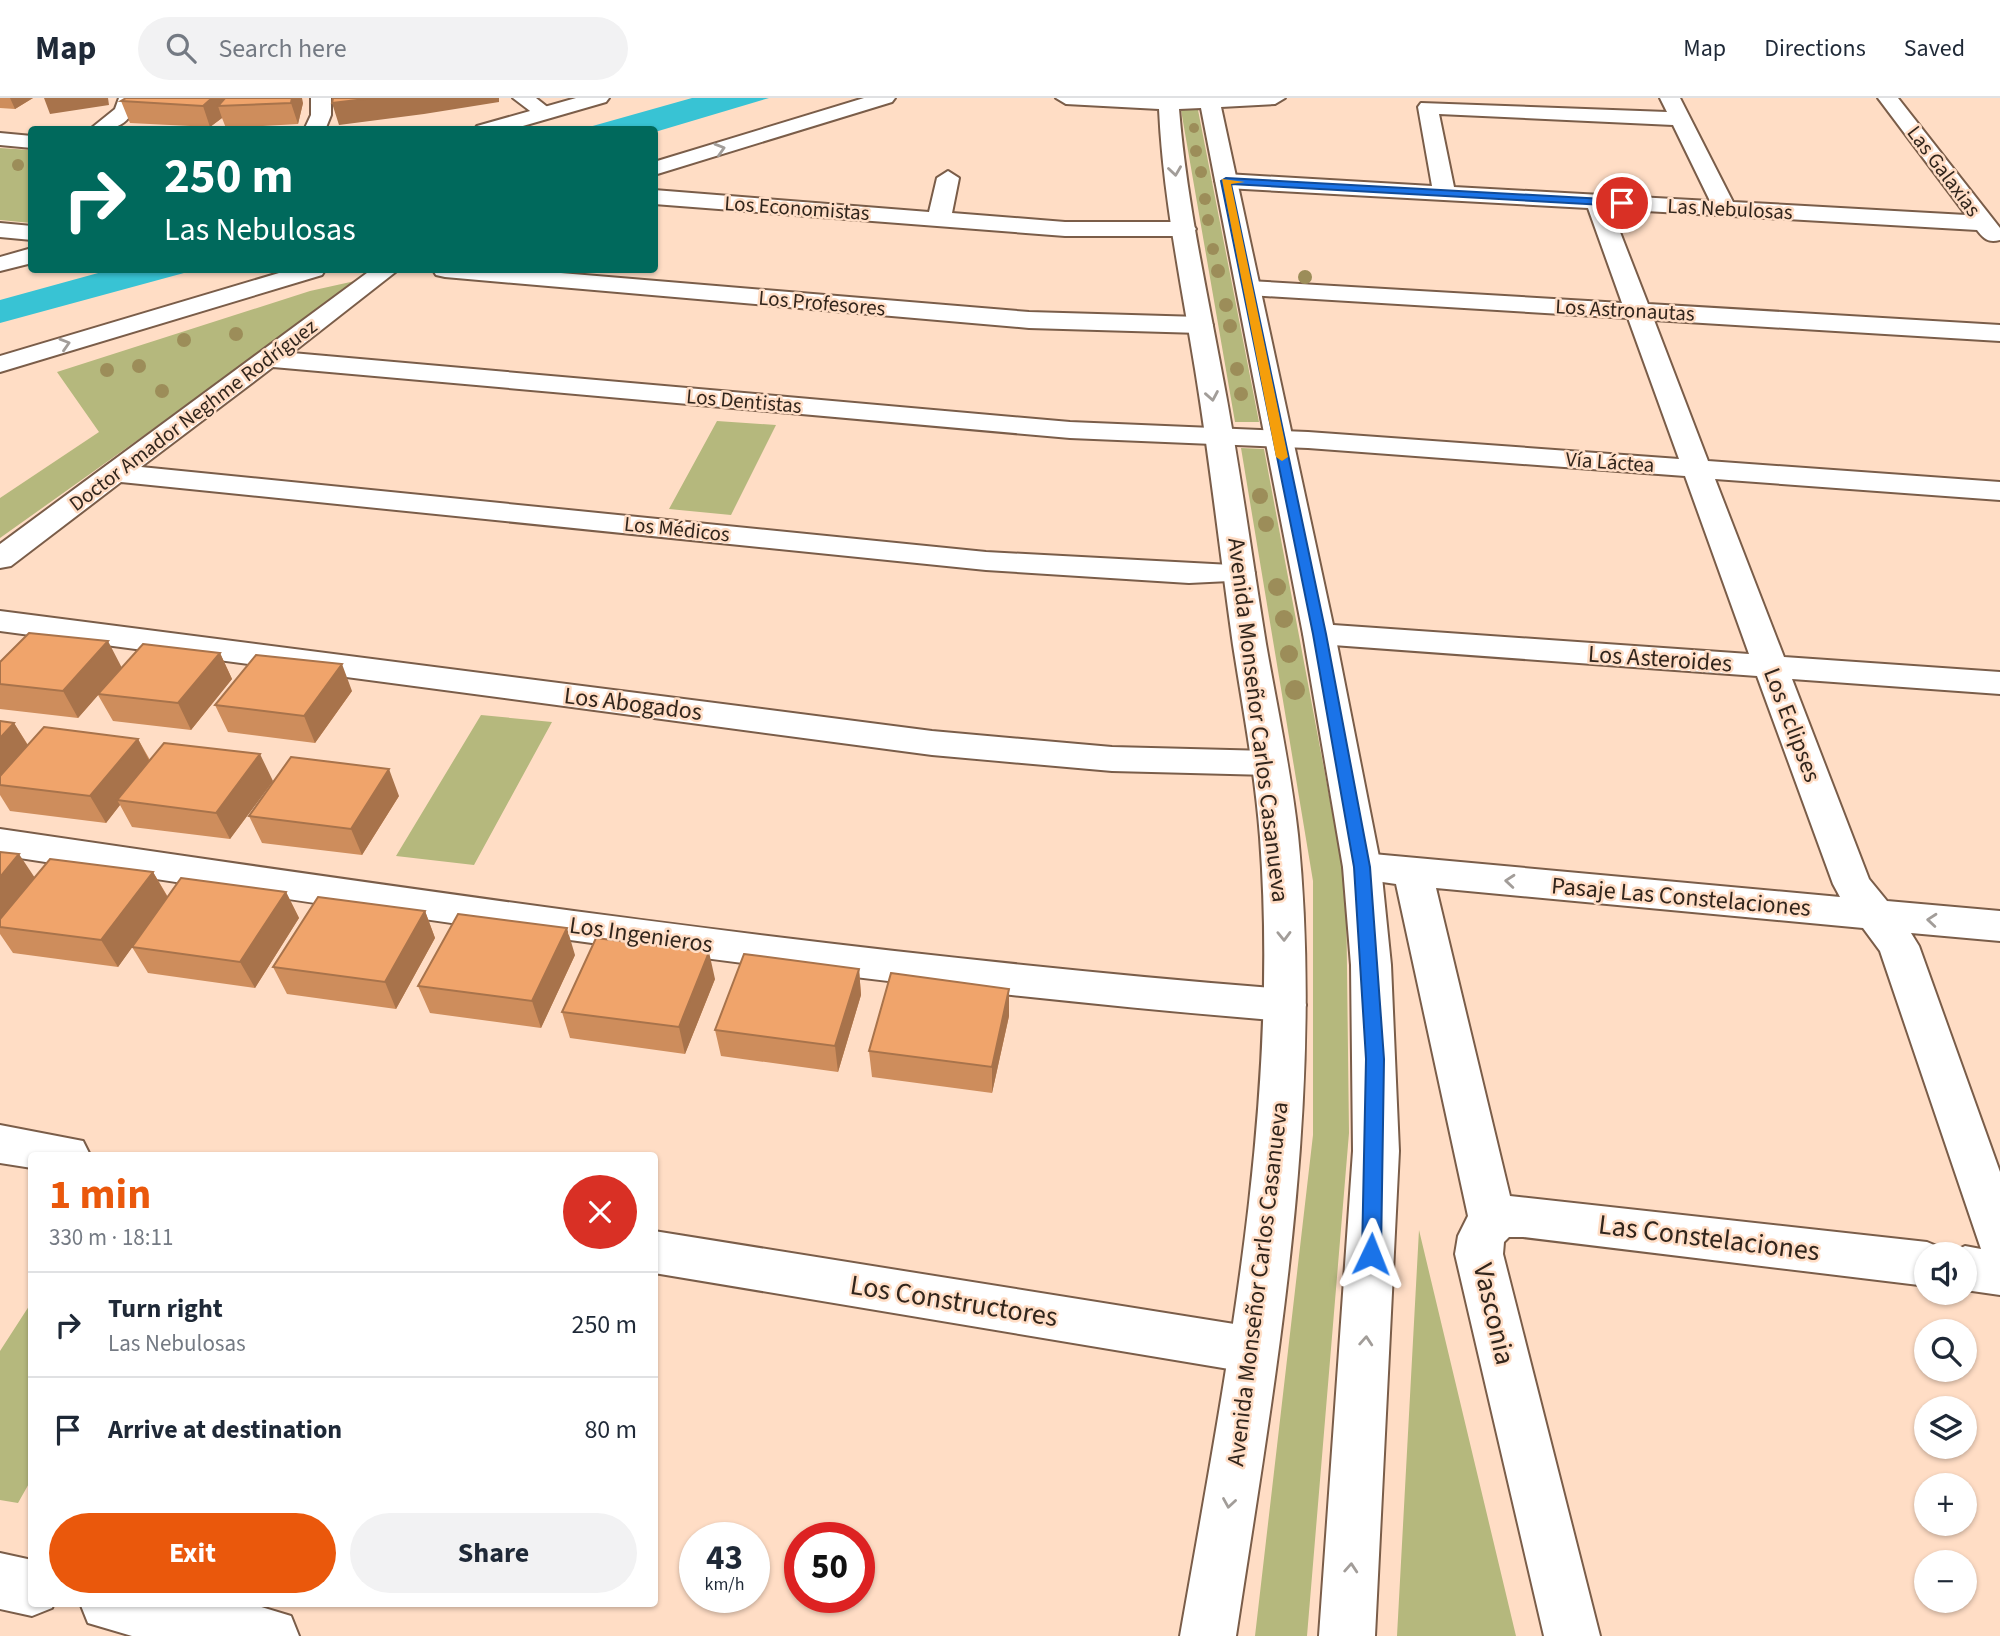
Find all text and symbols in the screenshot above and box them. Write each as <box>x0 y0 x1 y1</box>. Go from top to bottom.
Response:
search box <box>138 17 628 80</box>
text: Map <box>35 25 96 72</box>
icon: search <box>162 29 200 67</box>
text: Search here <box>218 30 347 67</box>
text: Map <box>1683 31 1726 66</box>
text: Directions <box>1764 31 1866 66</box>
text: Saved <box>1904 31 1965 66</box>
street label: Las Galaxias <box>1900 119 1988 223</box>
text: 250 m <box>164 142 293 212</box>
one-way arrow <box>713 142 725 157</box>
icon: right <box>49 154 140 245</box>
one-way arrow <box>1168 165 1183 177</box>
pin <box>1592 173 1652 233</box>
icon: arrive <box>1603 184 1641 222</box>
street label: Los Economistas <box>723 188 871 228</box>
street label: Las Nebulosas <box>1666 191 1794 227</box>
text: Las Nebulosas <box>164 207 356 253</box>
street label: Los Profesores <box>757 283 887 324</box>
street label: Los Astronautas <box>1554 291 1696 329</box>
street label: Doctor Amador Neghme Rodríguez <box>63 312 323 518</box>
one-way arrow <box>59 337 71 352</box>
street label: Los Dentistas <box>685 381 803 421</box>
one-way arrow <box>1204 390 1219 401</box>
street label: Vía Láctea <box>1565 444 1655 480</box>
street label: Los Médicos <box>623 509 732 549</box>
street label: Avenida Monseñor Carlos Casanueva <box>1218 536 1298 904</box>
street label: Los Asteroides <box>1587 637 1733 681</box>
street label: Los Eclipses <box>1754 663 1830 787</box>
street label: Los Abogados <box>562 678 704 730</box>
street label: Pasaje Las Constelaciones <box>1550 868 1812 926</box>
one-way arrow <box>1505 874 1516 889</box>
street label: Los Ingenieros <box>567 908 715 962</box>
one-way arrow <box>1926 913 1937 928</box>
one-way arrow <box>1276 932 1292 942</box>
street label: Avenida Monseñor Carlos Casanueva <box>1218 1100 1298 1468</box>
text: 1 min <box>49 1165 151 1225</box>
button: close <box>563 1175 637 1249</box>
street label: Las Constelaciones <box>1596 1205 1822 1271</box>
position arrow <box>1334 1217 1408 1291</box>
text: 330 m · 18:11 <box>49 1221 173 1254</box>
map controls <box>1914 1242 1977 1613</box>
button: sound <box>1914 1242 1977 1305</box>
street label: Vasconia <box>1463 1259 1525 1369</box>
street label: Los Constructores <box>847 1265 1061 1337</box>
text: Turn right <box>108 1290 223 1327</box>
icon: right <box>49 1306 87 1344</box>
text: 250 m <box>571 1306 637 1343</box>
button: search <box>1914 1319 1977 1382</box>
text: Las Nebulosas <box>108 1327 246 1360</box>
one-way arrow <box>1358 1335 1373 1346</box>
button: layers <box>1914 1396 1977 1459</box>
icon: arrive <box>49 1411 87 1449</box>
text: Arrive at destination <box>108 1411 342 1448</box>
text: 80 m <box>584 1411 637 1448</box>
button: + <box>1914 1473 1977 1536</box>
one-way arrow <box>1222 1497 1237 1509</box>
button: Exit <box>49 1513 336 1593</box>
button: Share <box>350 1513 637 1593</box>
speed limit sign: 50 <box>784 1522 875 1613</box>
text: 43 <box>706 1533 743 1583</box>
button: − <box>1914 1550 1977 1613</box>
one-way arrow <box>1343 1562 1358 1573</box>
text: km/h <box>705 1572 744 1597</box>

